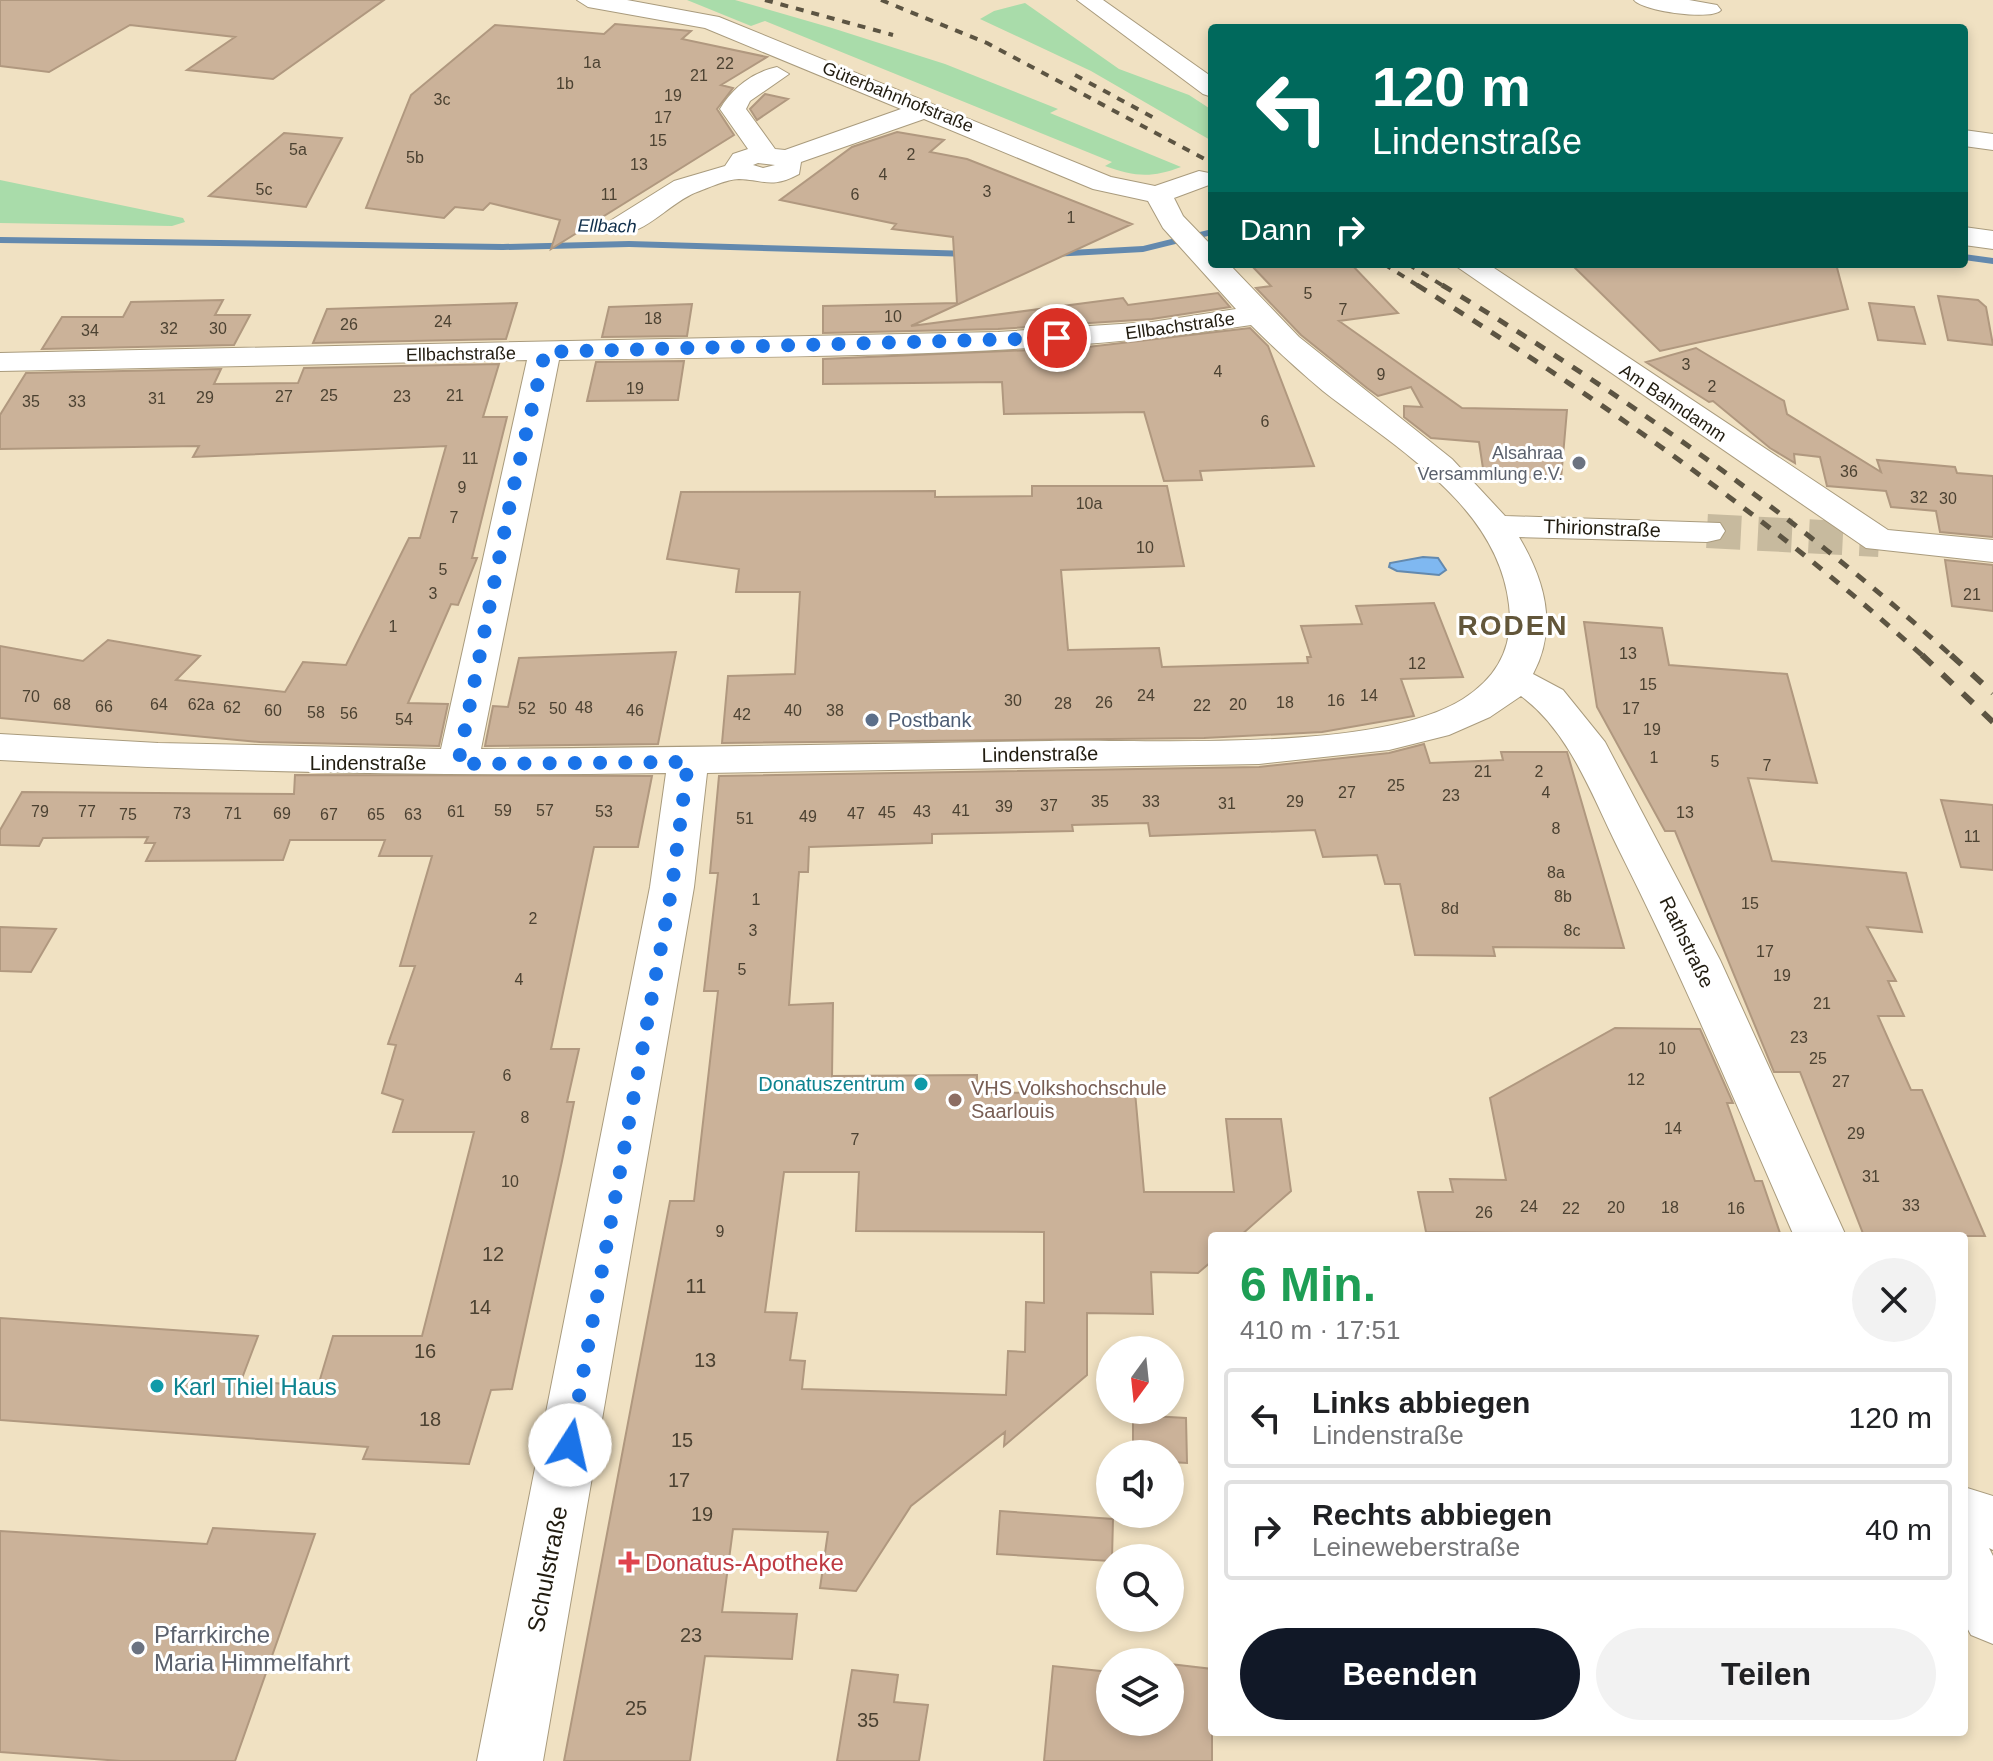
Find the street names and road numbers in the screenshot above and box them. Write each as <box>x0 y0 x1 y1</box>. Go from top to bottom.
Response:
street label: Güterbahnhofstraße <box>820 58 976 136</box>
street label: Ellbachstraße <box>1124 308 1236 344</box>
street label: Ellbachstraße <box>406 343 516 365</box>
street label: Am Bahndamm <box>1616 360 1730 446</box>
street label: Thirionstraße <box>1543 515 1661 541</box>
street label: Lindenstraße <box>981 742 1099 766</box>
street label: Lindenstraße <box>310 752 426 774</box>
street label: Rathstraße <box>1655 893 1719 991</box>
street label: Schulstraße <box>522 1504 572 1634</box>

